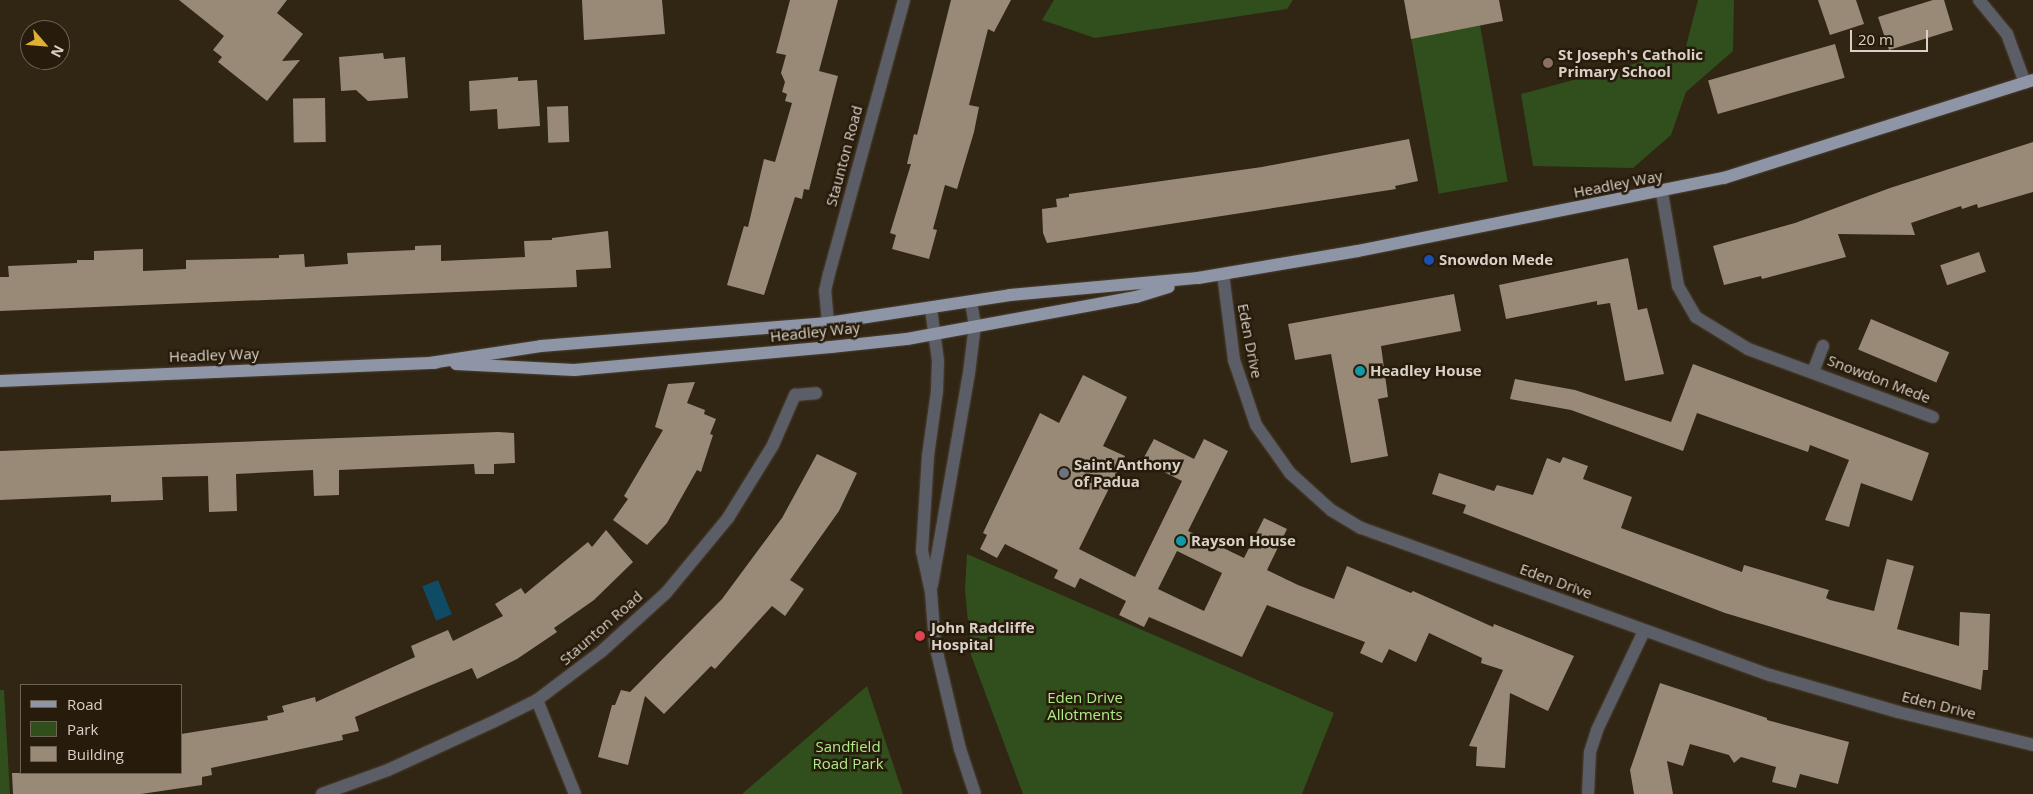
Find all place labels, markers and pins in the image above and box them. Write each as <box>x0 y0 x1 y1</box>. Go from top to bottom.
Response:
place label: St Joseph's Catholic Primary School <box>1558 45 1703 80</box>
marker: St Joseph's Catholic Primary School <box>1542 57 1554 69</box>
place label: Snowdon Mede <box>1439 251 1553 269</box>
marker: Snowdon Mede <box>1423 254 1435 266</box>
place label: Headley House <box>1370 362 1482 380</box>
marker: Headley House <box>1354 365 1366 377</box>
place label: Saint Anthony of Padua <box>1074 455 1180 490</box>
marker: Saint Anthony of Padua <box>1058 467 1070 479</box>
place label: Rayson House <box>1191 532 1296 550</box>
marker: Rayson House <box>1175 535 1187 547</box>
place label: John Radcliffe Hospital <box>931 618 1035 653</box>
marker: John Radcliffe Hospital <box>913 629 927 643</box>

